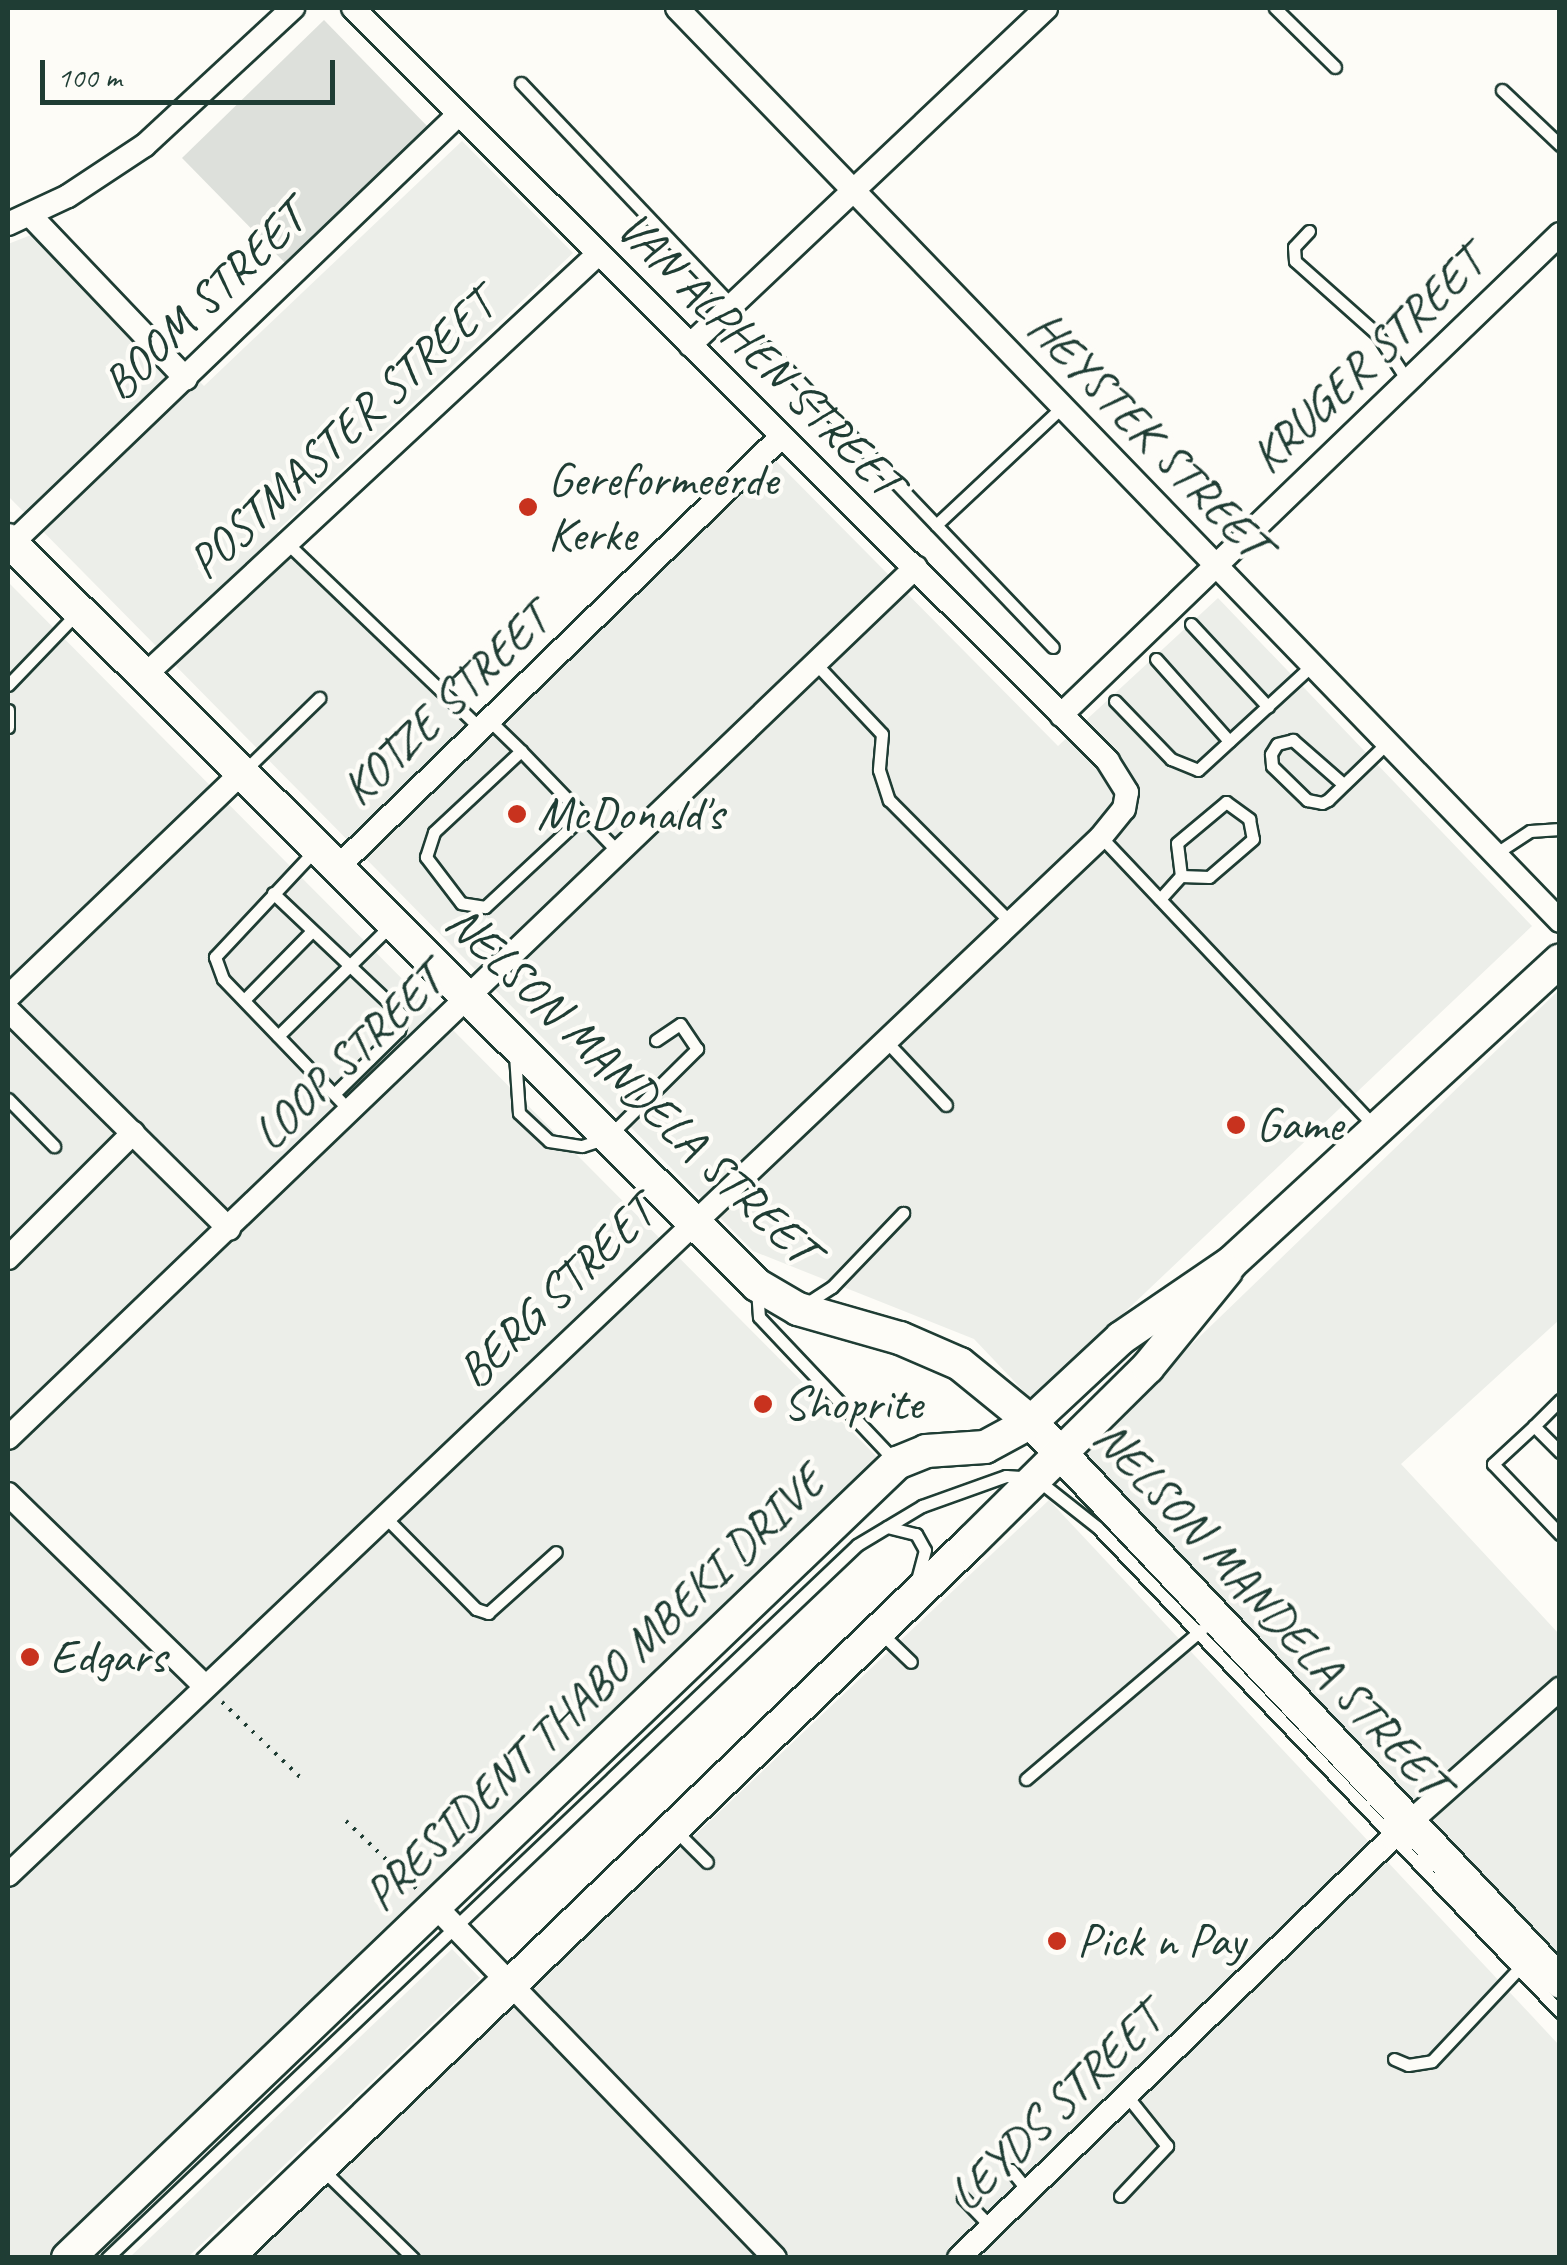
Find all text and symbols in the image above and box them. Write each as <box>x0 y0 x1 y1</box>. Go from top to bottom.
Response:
scale bar <box>45 40 340 102</box>
text: 100 m <box>57 58 122 96</box>
street label: BOOM STREET <box>90 190 318 412</box>
street label: VAN ALPHEN STREET <box>603 197 917 511</box>
street label: KRUGER STREET <box>1239 235 1495 485</box>
street label: POSTMASTER STREET <box>176 278 506 590</box>
street label: HEYSTEK STREET <box>1016 299 1282 571</box>
place label: Gereformeerde Kerke <box>548 450 778 563</box>
marker: Gereformeerde Kerke <box>517 496 539 518</box>
street label: KOTZE STREET <box>329 590 561 818</box>
place label: McDonald's <box>537 785 723 843</box>
marker: McDonald's <box>506 803 528 825</box>
street label: NELSON MANDELA STREET <box>434 893 830 1277</box>
street label: LOOP STREET <box>241 952 455 1162</box>
place label: Game <box>1256 1096 1343 1154</box>
marker: Game <box>1225 1114 1247 1136</box>
street label: BERG STREET <box>446 1184 666 1400</box>
place label: Shoprite <box>783 1375 922 1433</box>
marker: Shoprite <box>752 1393 774 1415</box>
street label: NELSON MANDELA STREET <box>1082 1409 1460 1809</box>
street label: PRESIDENT THABO MBEKI DRIVE <box>352 1453 836 1923</box>
place label: Edgars <box>50 1628 166 1686</box>
marker: Edgars <box>19 1646 41 1668</box>
place label: Pick n Pay <box>1077 1912 1245 1970</box>
marker: Pick n Pay <box>1046 1930 1068 1952</box>
street label: LEYDS STREET <box>937 1992 1173 2222</box>

